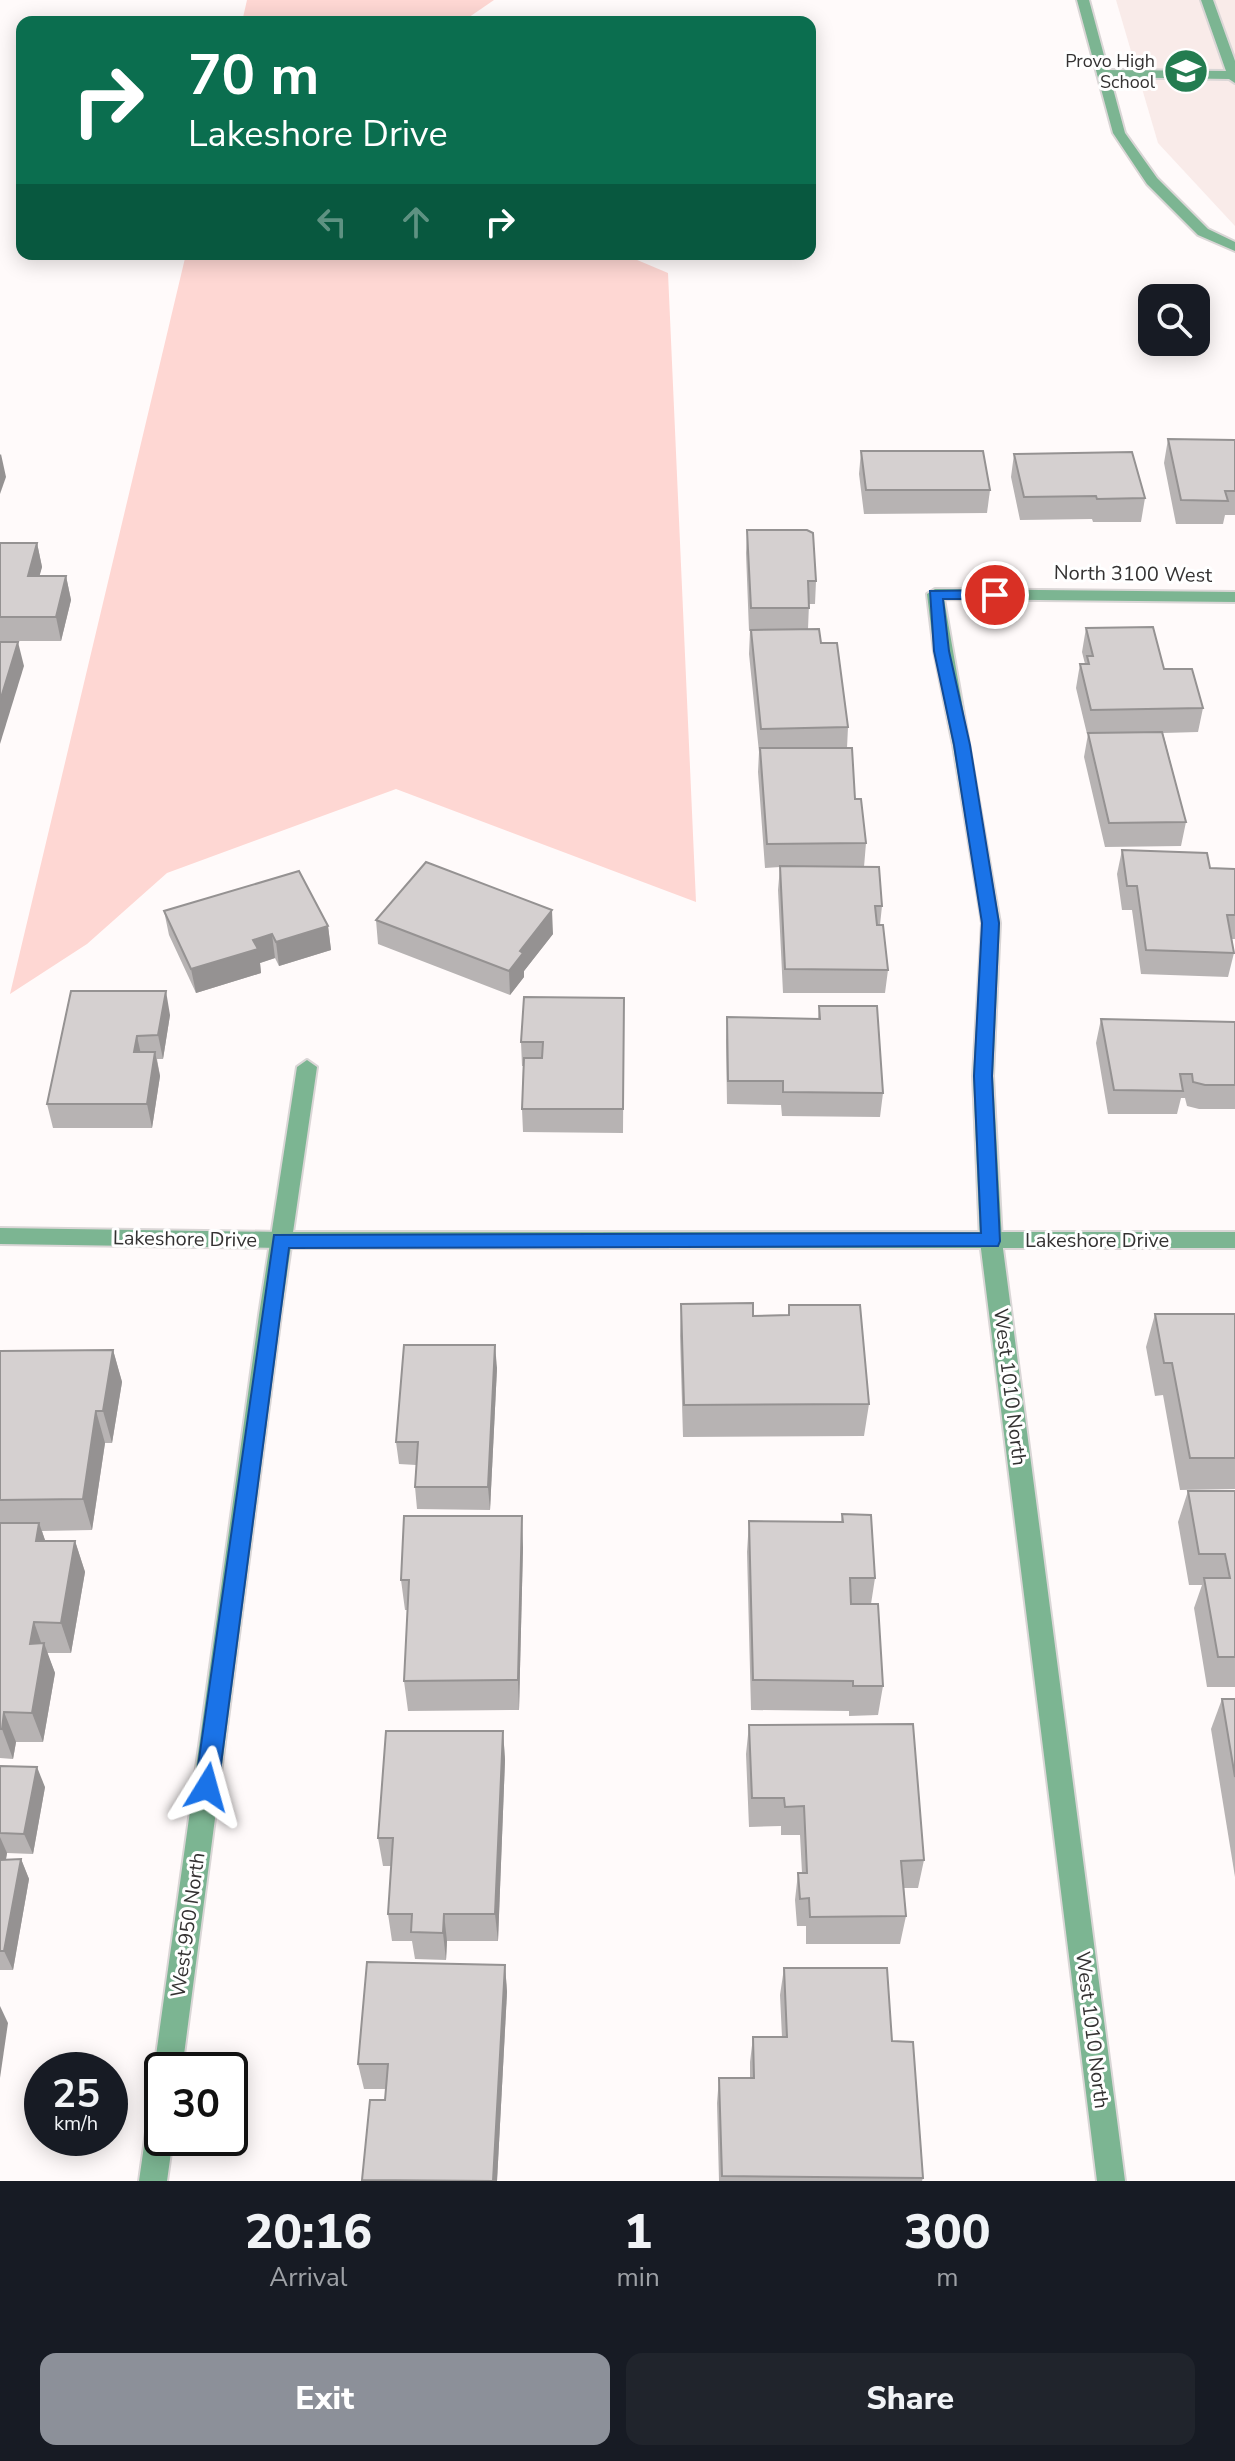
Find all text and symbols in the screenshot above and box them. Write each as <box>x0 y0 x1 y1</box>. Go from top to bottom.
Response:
text: 70 m <box>188 37 319 114</box>
school or university icon: Provo High School <box>1162 47 1210 95</box>
icon: right <box>56 48 160 152</box>
place label: Provo High School <box>1065 49 1156 94</box>
text: Lakeshore Drive <box>188 110 448 159</box>
icon: left <box>310 200 354 244</box>
icon: ahead <box>394 200 438 244</box>
icon: right <box>478 200 522 244</box>
map controls <box>1138 284 1210 356</box>
button: search <box>1138 284 1210 356</box>
street label: North 3100 West <box>1054 559 1213 589</box>
pin <box>961 561 1029 629</box>
icon: arrive <box>973 573 1017 617</box>
street label: Lakeshore Drive <box>113 1224 257 1254</box>
street label: Lakeshore Drive <box>1025 1227 1169 1254</box>
street label: West 1010 North <box>987 1307 1033 1467</box>
position arrow <box>165 1745 249 1829</box>
street label: West 950 North <box>164 1851 212 1999</box>
street label: West 1010 North <box>1069 1950 1115 2110</box>
speed limit sign: 30 <box>144 2052 248 2156</box>
text: 25 <box>52 2067 100 2121</box>
text: km/h <box>54 2110 98 2137</box>
text: 20:16 <box>244 2199 372 2265</box>
text: 1 <box>624 2199 653 2265</box>
text: 300 <box>904 2199 991 2265</box>
text: Arrival <box>269 2260 347 2295</box>
text: min <box>617 2260 660 2295</box>
text: m <box>936 2260 958 2295</box>
button: Exit <box>40 2353 610 2445</box>
button: Share <box>626 2353 1195 2445</box>

